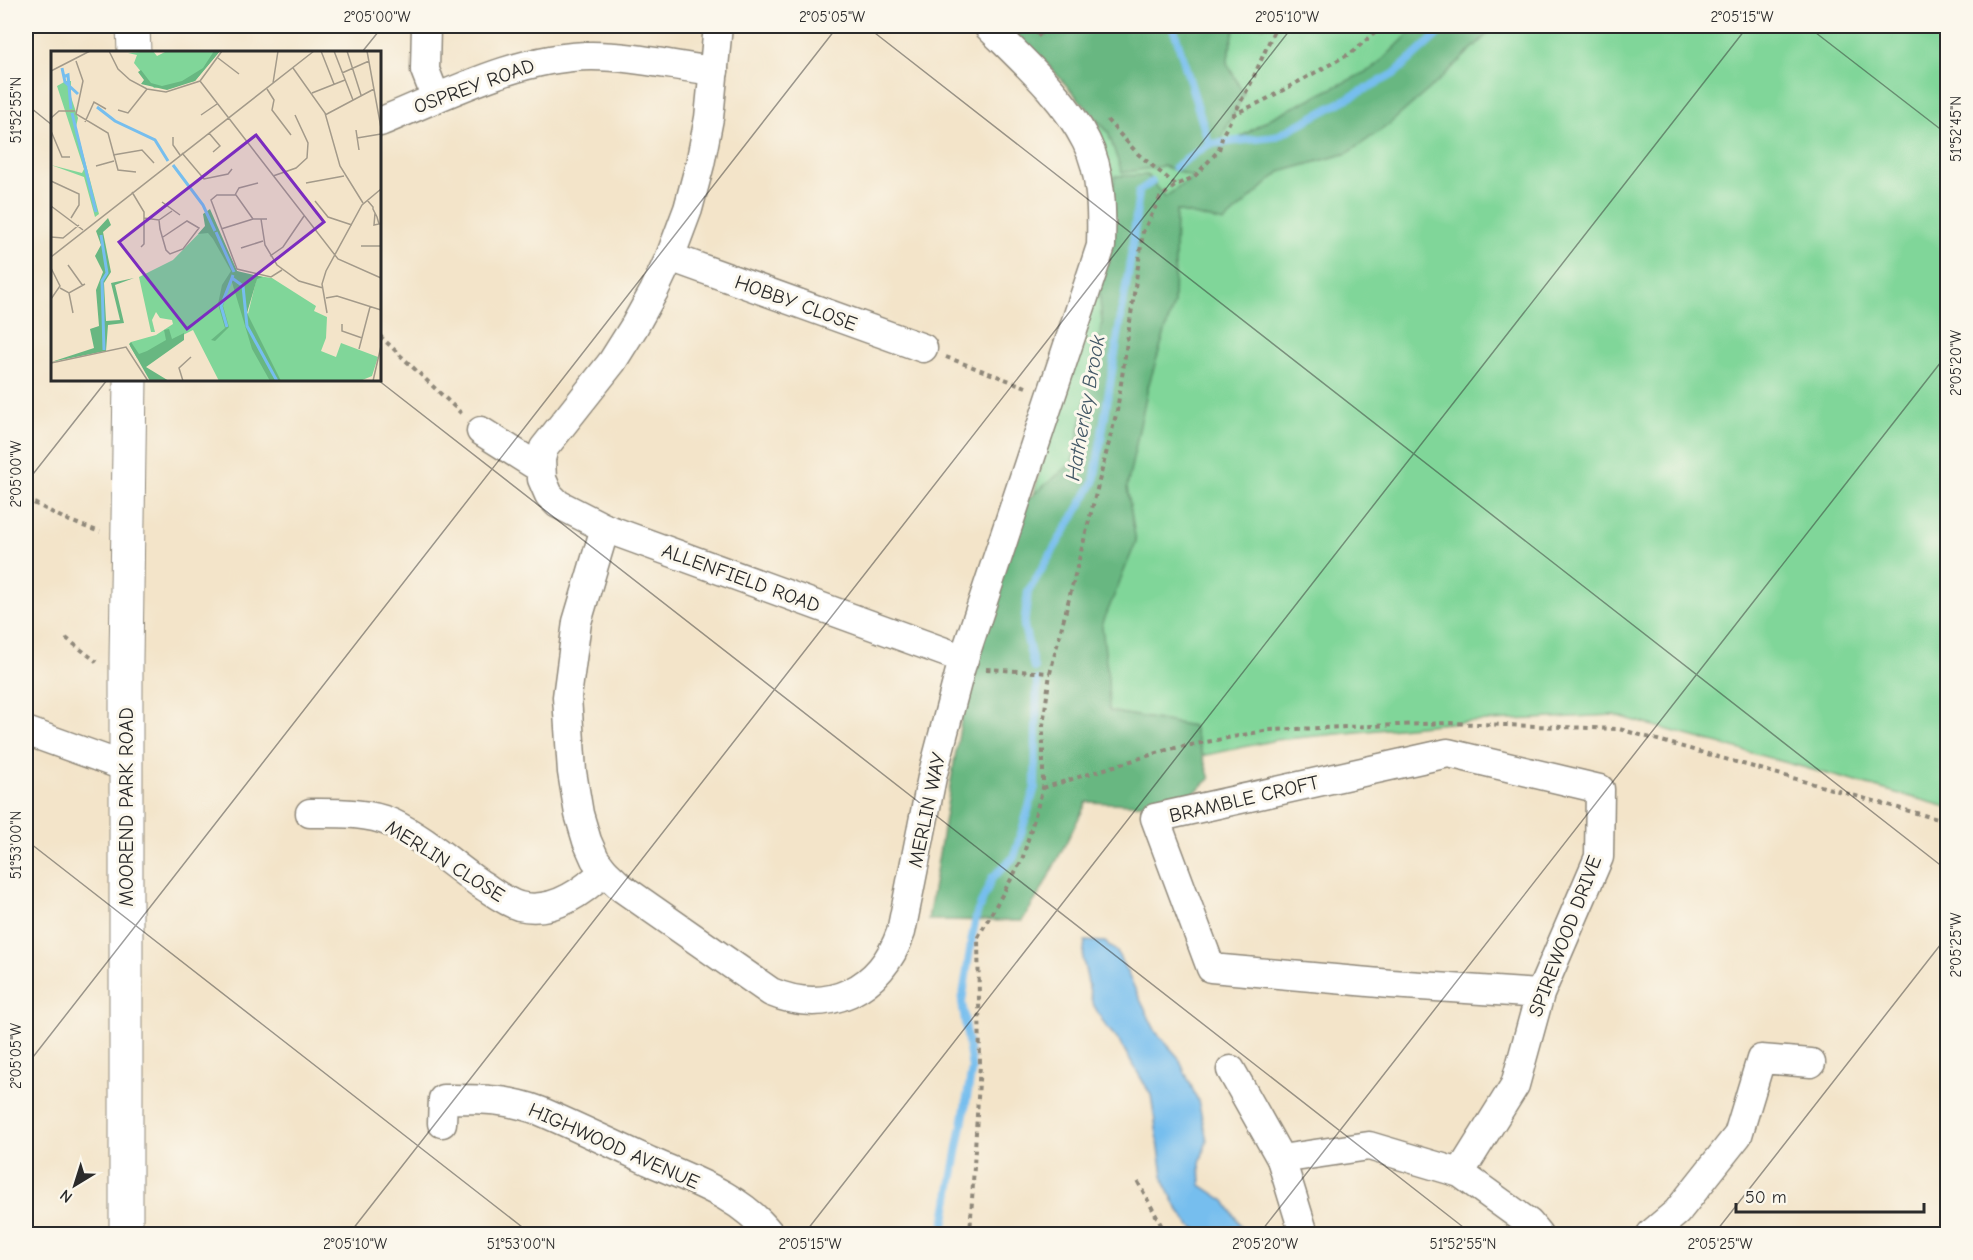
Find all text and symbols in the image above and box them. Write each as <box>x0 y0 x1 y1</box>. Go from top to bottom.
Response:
text: 2°05'00"W <box>343 8 411 26</box>
text: 2°05'05"W <box>799 8 865 26</box>
text: 2°05'10"W <box>1255 8 1319 26</box>
text: 2°05'15"W <box>1711 8 1773 26</box>
inset map <box>51 51 381 381</box>
street label: OSPREY ROAD <box>411 54 537 118</box>
text: 51°52'55"N <box>7 77 25 143</box>
text: 51°52'45"N <box>1947 96 1965 162</box>
street label: HOBBY CLOSE <box>732 270 860 336</box>
text: 2°05'20"W <box>1947 330 1965 396</box>
water label: Hatherley Brook <box>1060 332 1110 483</box>
text: 2°05'00"W <box>7 440 25 508</box>
street label: ALLENFIELD ROAD <box>659 539 823 617</box>
street label: MOOREND PARK ROAD <box>115 707 138 907</box>
street label: MERLIN WAY <box>904 750 950 870</box>
street label: BRAMBLE CROFT <box>1167 770 1322 827</box>
text: 51°53'00"N <box>7 811 25 879</box>
street label: MERLIN CLOSE <box>381 815 509 907</box>
street label: SPIREWOOD DRIVE <box>1524 852 1606 1020</box>
text: 2°05'25"W <box>1947 913 1965 977</box>
text: 2°05'05"W <box>7 1023 25 1089</box>
street label: HIGHWOOD AVENUE <box>525 1098 703 1194</box>
north arrow <box>45 1155 105 1215</box>
scale bar <box>1736 1176 1924 1214</box>
text: N <box>57 1186 76 1206</box>
text: 50 m <box>1745 1187 1787 1208</box>
text: 2°05'10"W <box>323 1235 387 1253</box>
text: 51°53'00"N <box>487 1235 555 1253</box>
text: 2°05'15"W <box>779 1235 841 1253</box>
text: 2°05'20"W <box>1232 1235 1298 1253</box>
text: 51°52'55"N <box>1430 1235 1496 1253</box>
text: 2°05'25"W <box>1688 1235 1752 1253</box>

